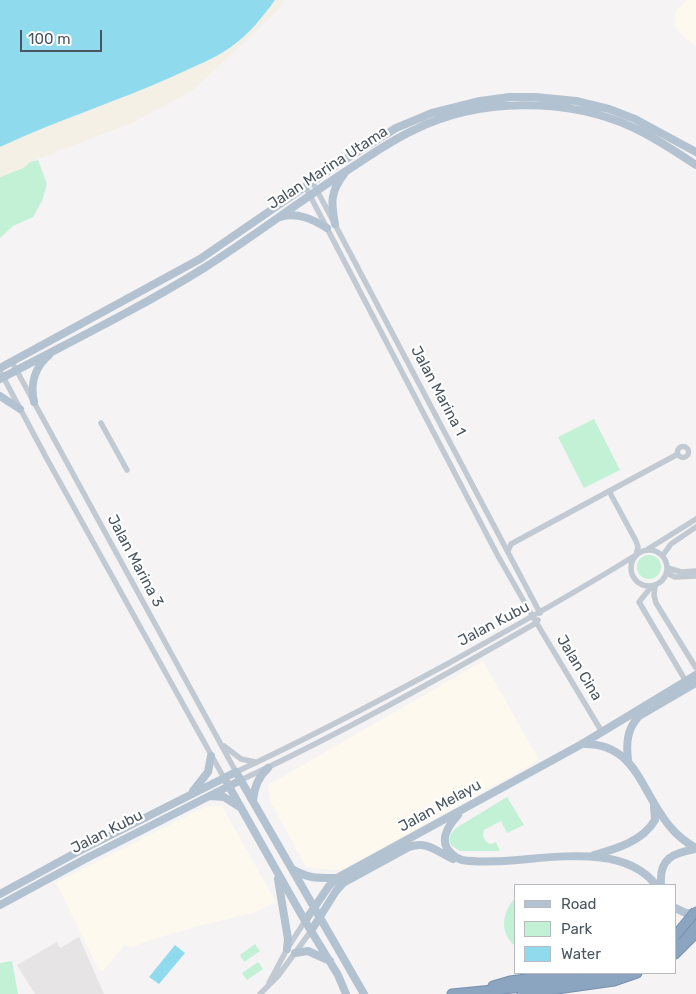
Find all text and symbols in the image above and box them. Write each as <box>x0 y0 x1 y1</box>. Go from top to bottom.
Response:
scale bar <box>22 20 105 52</box>
text: 100 m <box>28 30 70 48</box>
street label: Jalan Marina Utama <box>265 123 391 213</box>
street label: Jalan Marina 1 <box>407 343 469 439</box>
street label: Jalan Marina 3 <box>103 512 167 610</box>
street label: Jalan Kubu <box>455 598 533 650</box>
street label: Jalan Cina <box>552 632 606 704</box>
street label: Jalan Melayu <box>395 776 485 836</box>
street label: Jalan Kubu <box>68 806 146 858</box>
legend <box>514 884 676 974</box>
text: Road <box>561 895 597 913</box>
text: Park <box>561 920 592 938</box>
text: Water <box>561 945 601 963</box>

